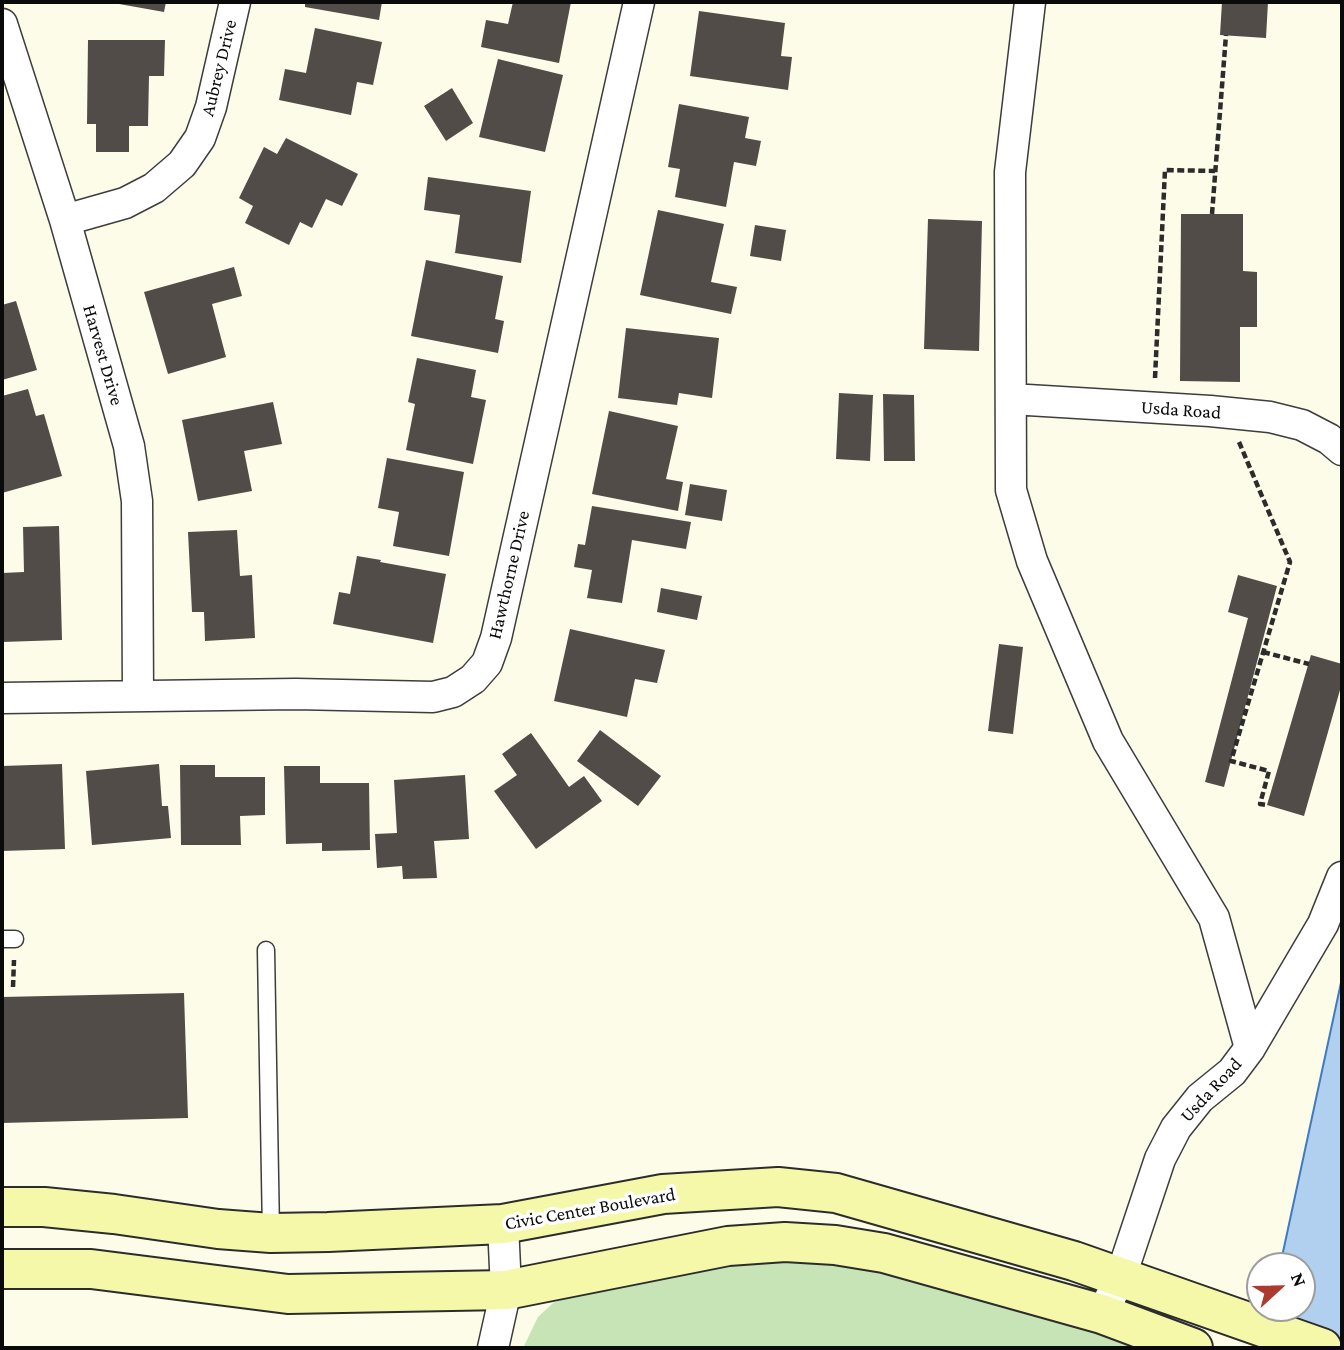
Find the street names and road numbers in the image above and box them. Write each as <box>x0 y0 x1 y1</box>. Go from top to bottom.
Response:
street label: Aubrey Drive <box>196 17 242 119</box>
street label: Harvest Drive <box>78 302 128 408</box>
street label: Usda Road <box>1140 396 1222 424</box>
street label: Hawthorne Drive <box>483 508 535 642</box>
street label: Usda Road <box>1175 1053 1247 1127</box>
street label: Civic Center Boulevard <box>503 1183 677 1235</box>

